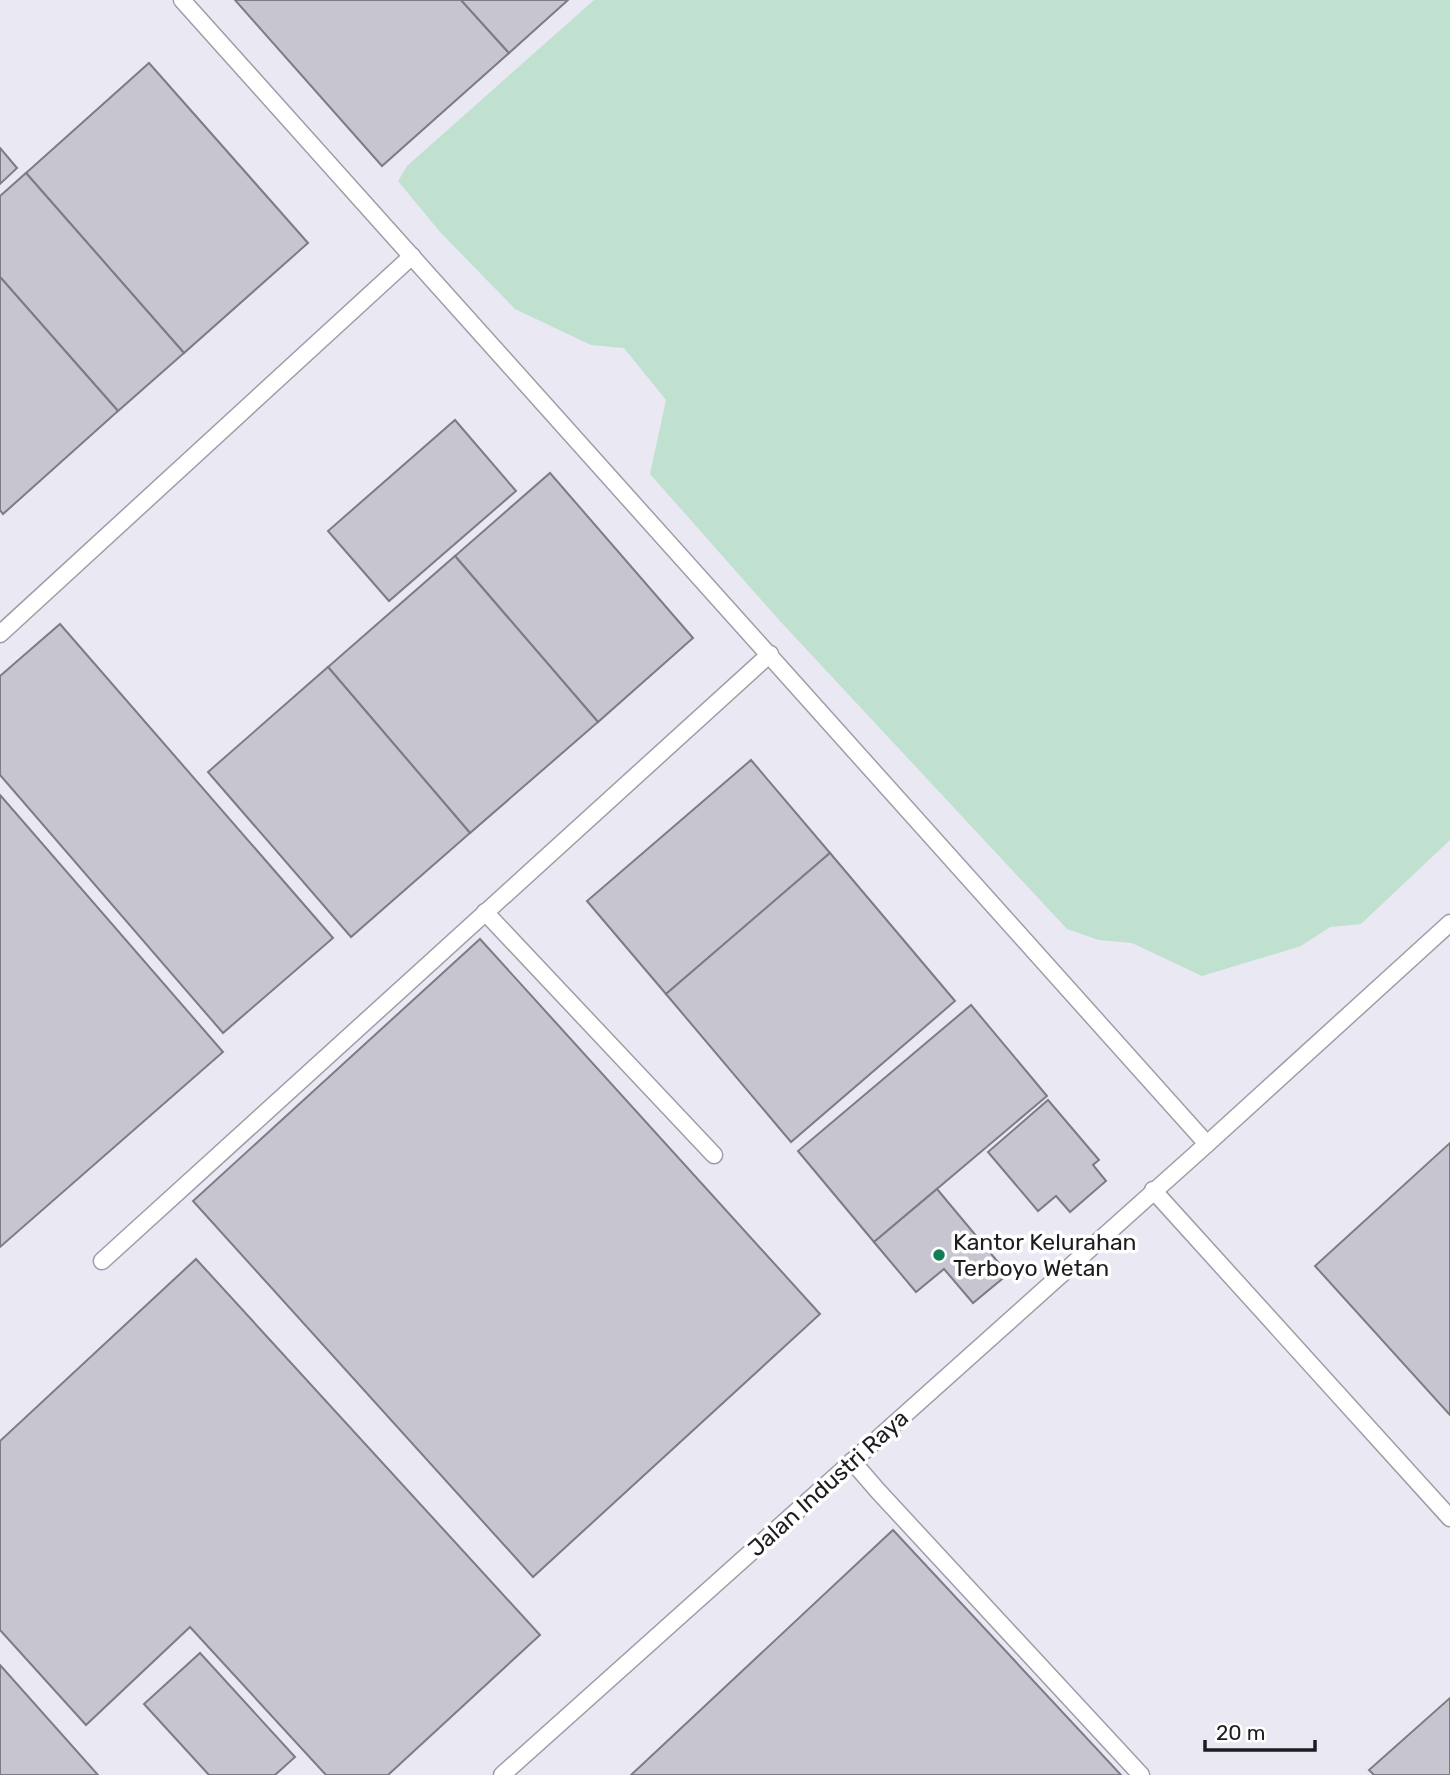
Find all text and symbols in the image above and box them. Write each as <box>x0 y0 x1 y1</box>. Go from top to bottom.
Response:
place label: Kantor Kelurahan Terboyo Wetan <box>953 1228 1137 1282</box>
marker: Kantor Kelurahan Terboyo Wetan <box>931 1247 947 1263</box>
street label: Jalan Industri Raya <box>742 1404 914 1562</box>
scale bar <box>1205 1708 1315 1752</box>
text: 20 m <box>1216 1720 1265 1745</box>

